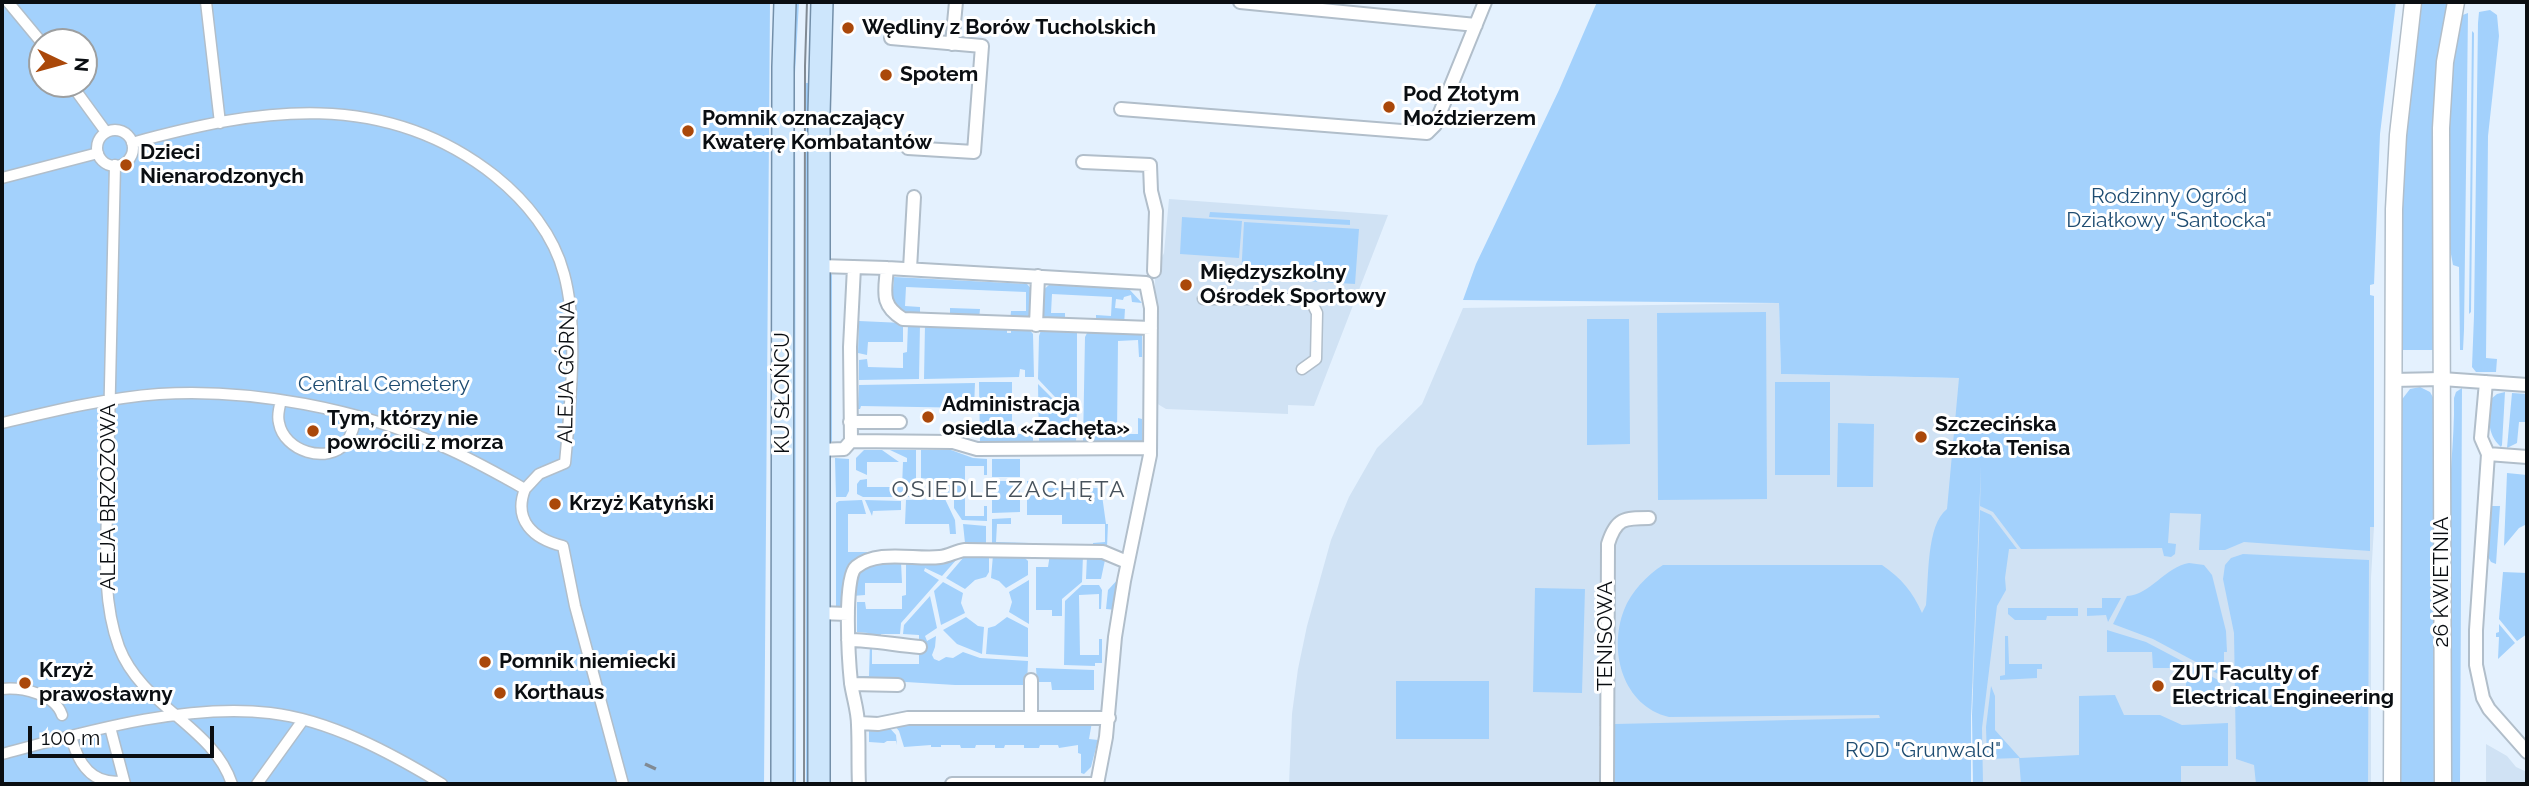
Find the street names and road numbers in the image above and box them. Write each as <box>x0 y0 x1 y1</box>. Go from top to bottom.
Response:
street label: ALEJA GÓRNA <box>553 300 581 444</box>
street label: KU SŁOŃCU <box>770 332 796 454</box>
street label: ALEJA BRZOZOWA <box>96 403 122 591</box>
street label: 26 KWIETNIA <box>2429 517 2455 647</box>
street label: TENISOWA <box>1593 581 1619 691</box>

